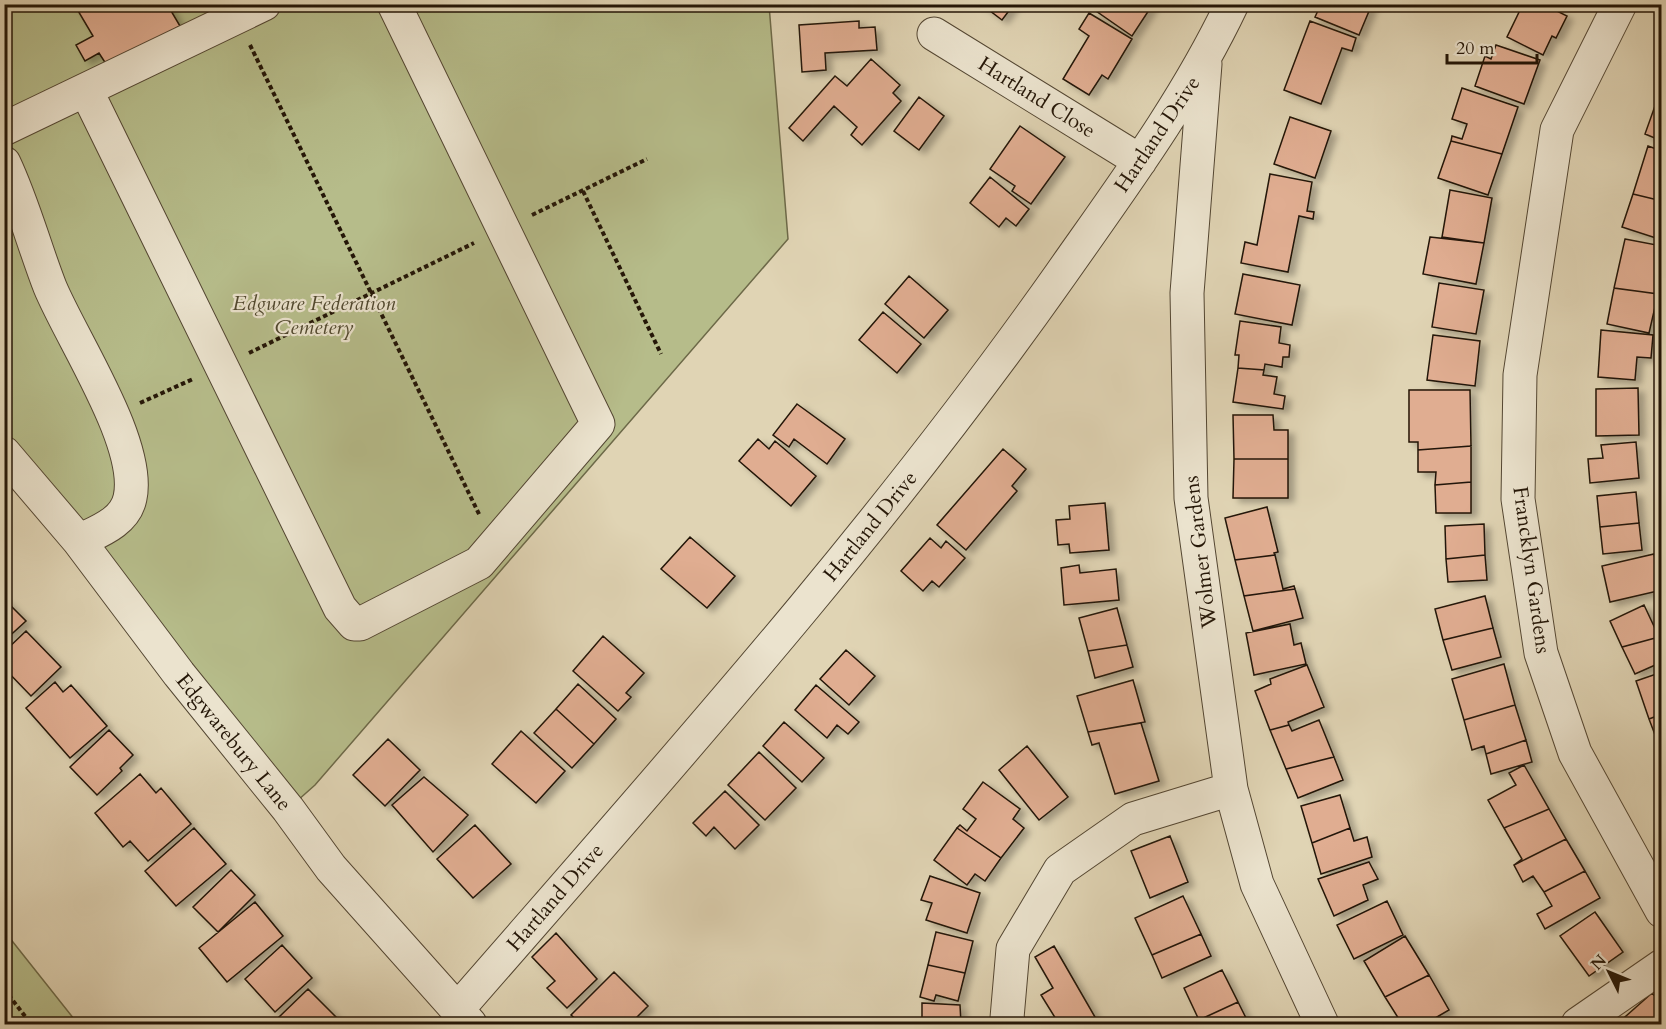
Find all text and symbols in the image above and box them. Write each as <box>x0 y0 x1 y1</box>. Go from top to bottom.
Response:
scale bar <box>1447 27 1537 65</box>
text: 20 m <box>1456 36 1495 61</box>
street label: Hartland Close <box>972 50 1101 145</box>
street label: Hartland Drive <box>1108 70 1207 198</box>
park label: Edgware Federation Cemetery <box>232 289 396 342</box>
street label: Hartland Drive <box>817 465 924 588</box>
street label: Wolmer Gardens <box>1177 474 1224 631</box>
street label: Francklyn Gardens <box>1505 485 1558 656</box>
street label: Edgwarebury Lane <box>169 667 298 817</box>
street label: Hartland Drive <box>500 837 611 958</box>
north arrow <box>1579 942 1639 1002</box>
text: N <box>1586 950 1612 975</box>

